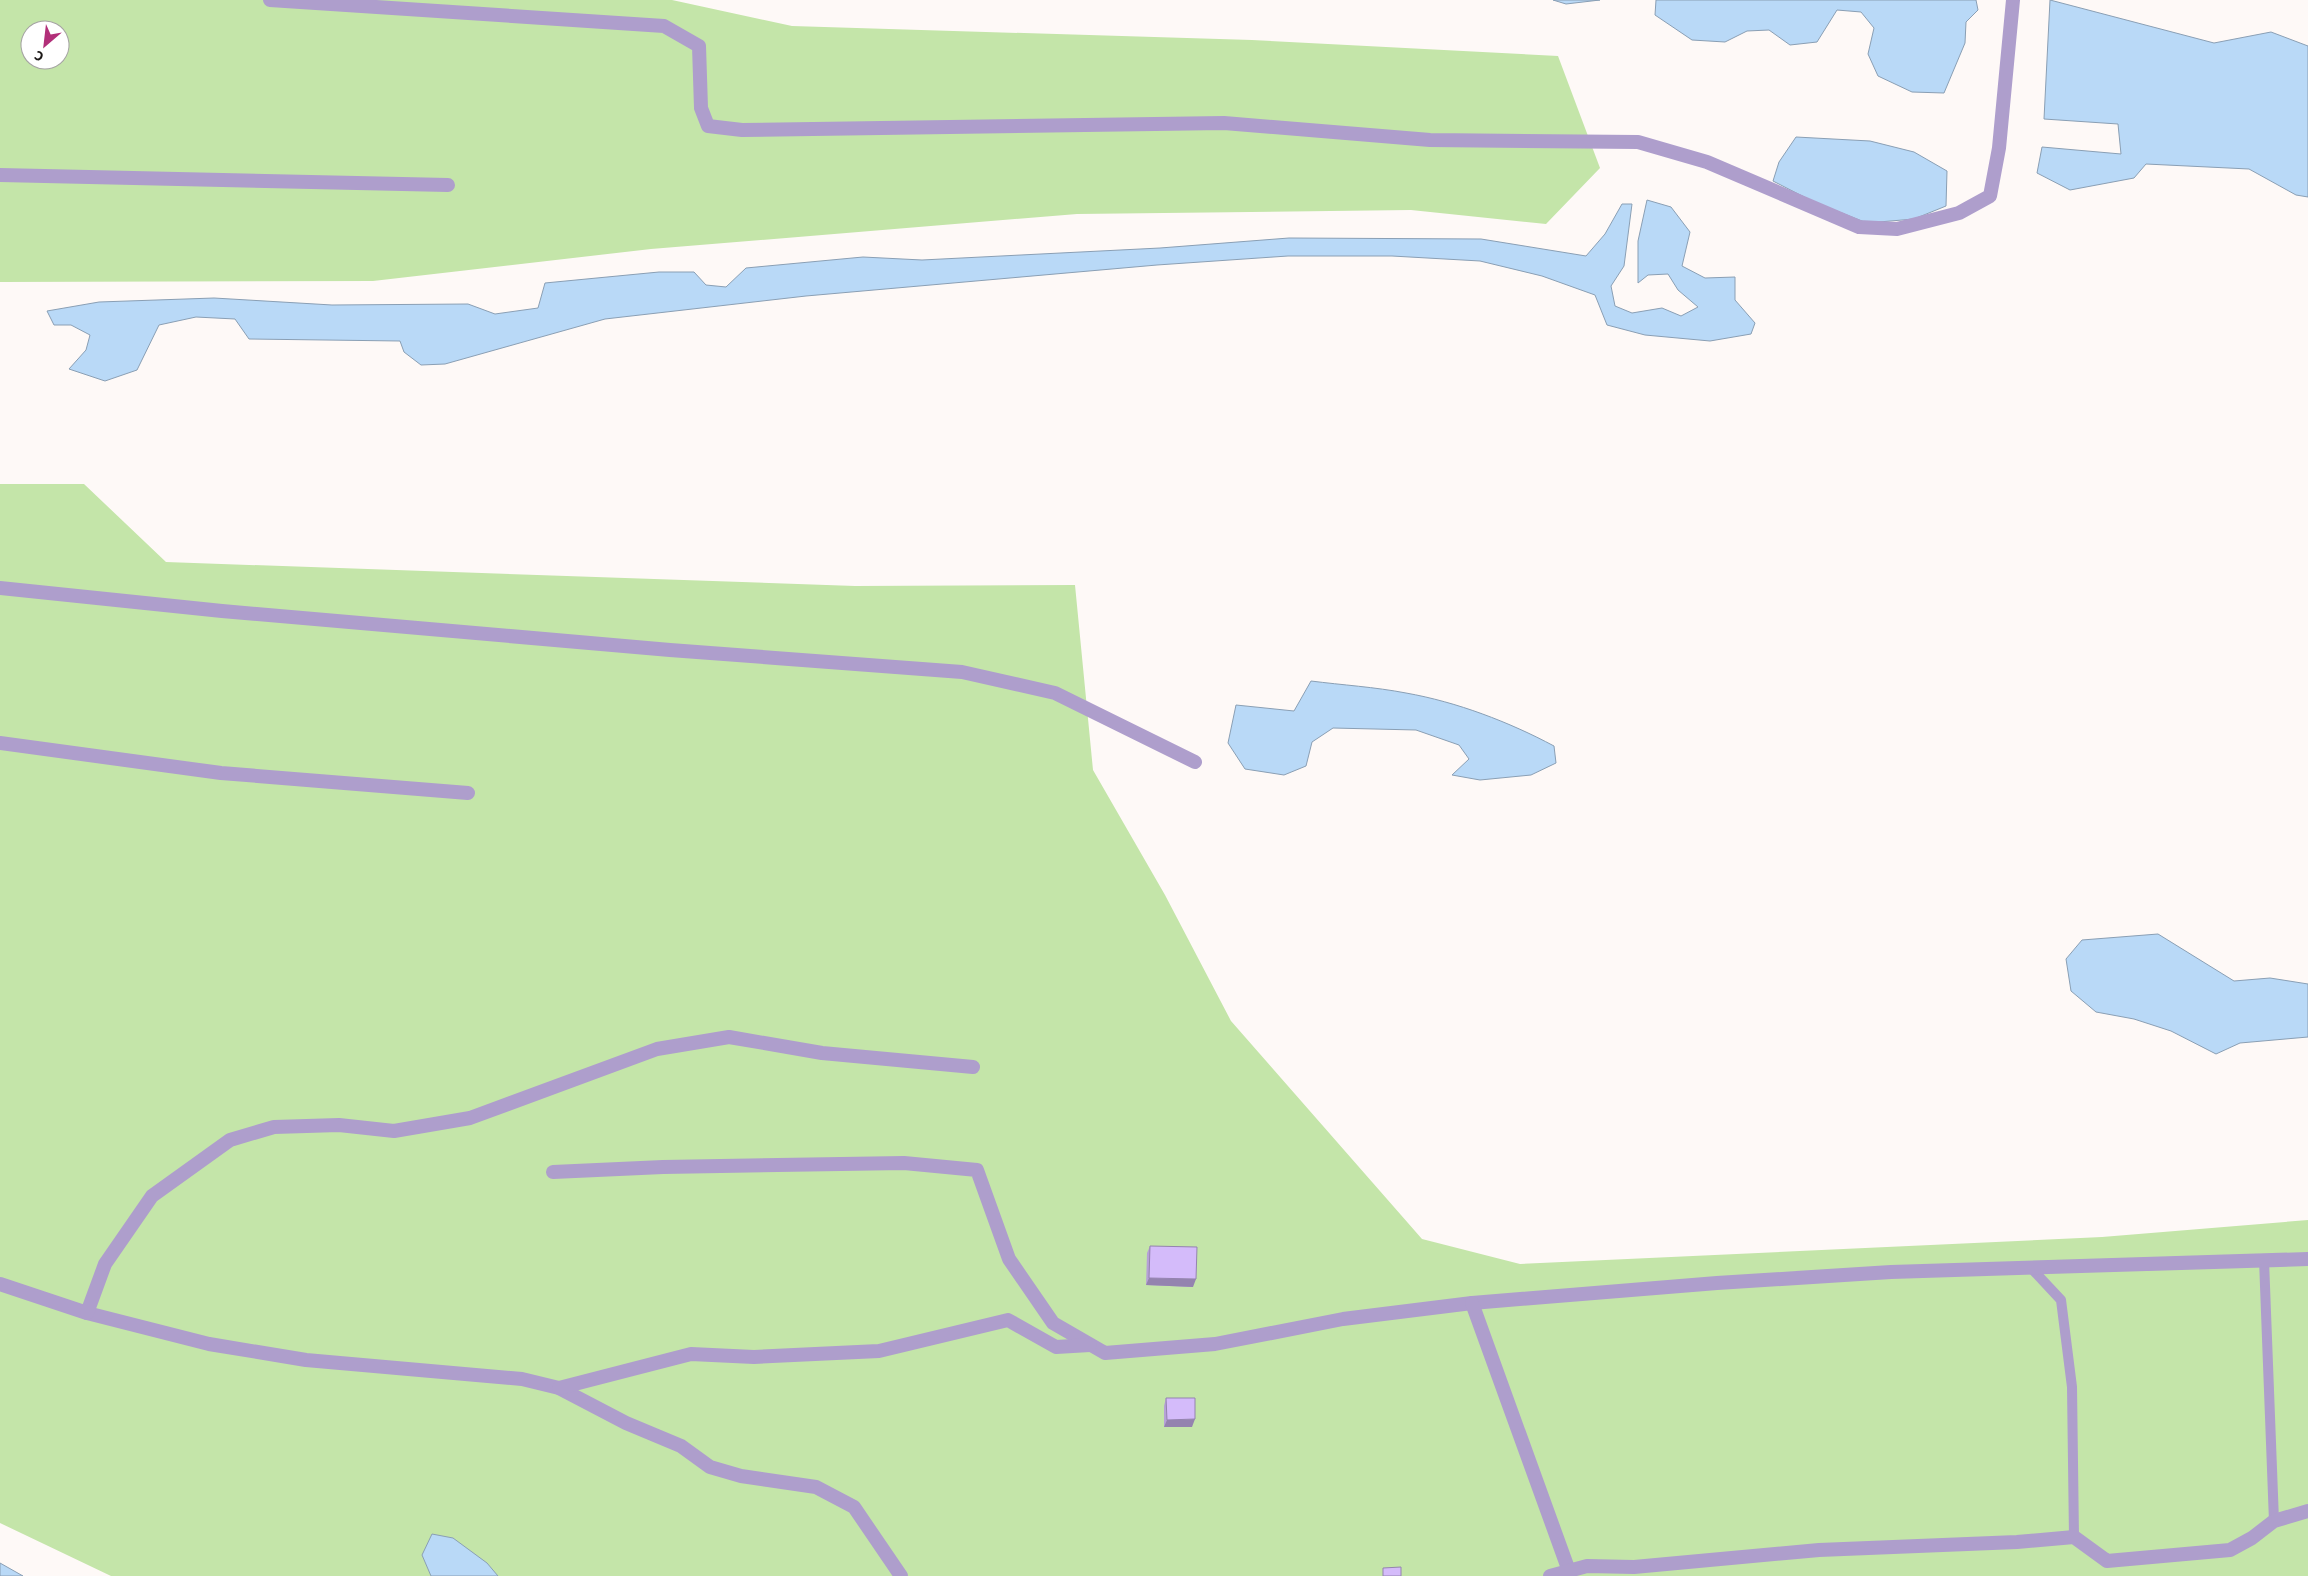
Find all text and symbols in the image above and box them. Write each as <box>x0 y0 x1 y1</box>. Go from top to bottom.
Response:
north arrow <box>20 20 70 70</box>
text: С <box>31 45 48 66</box>

